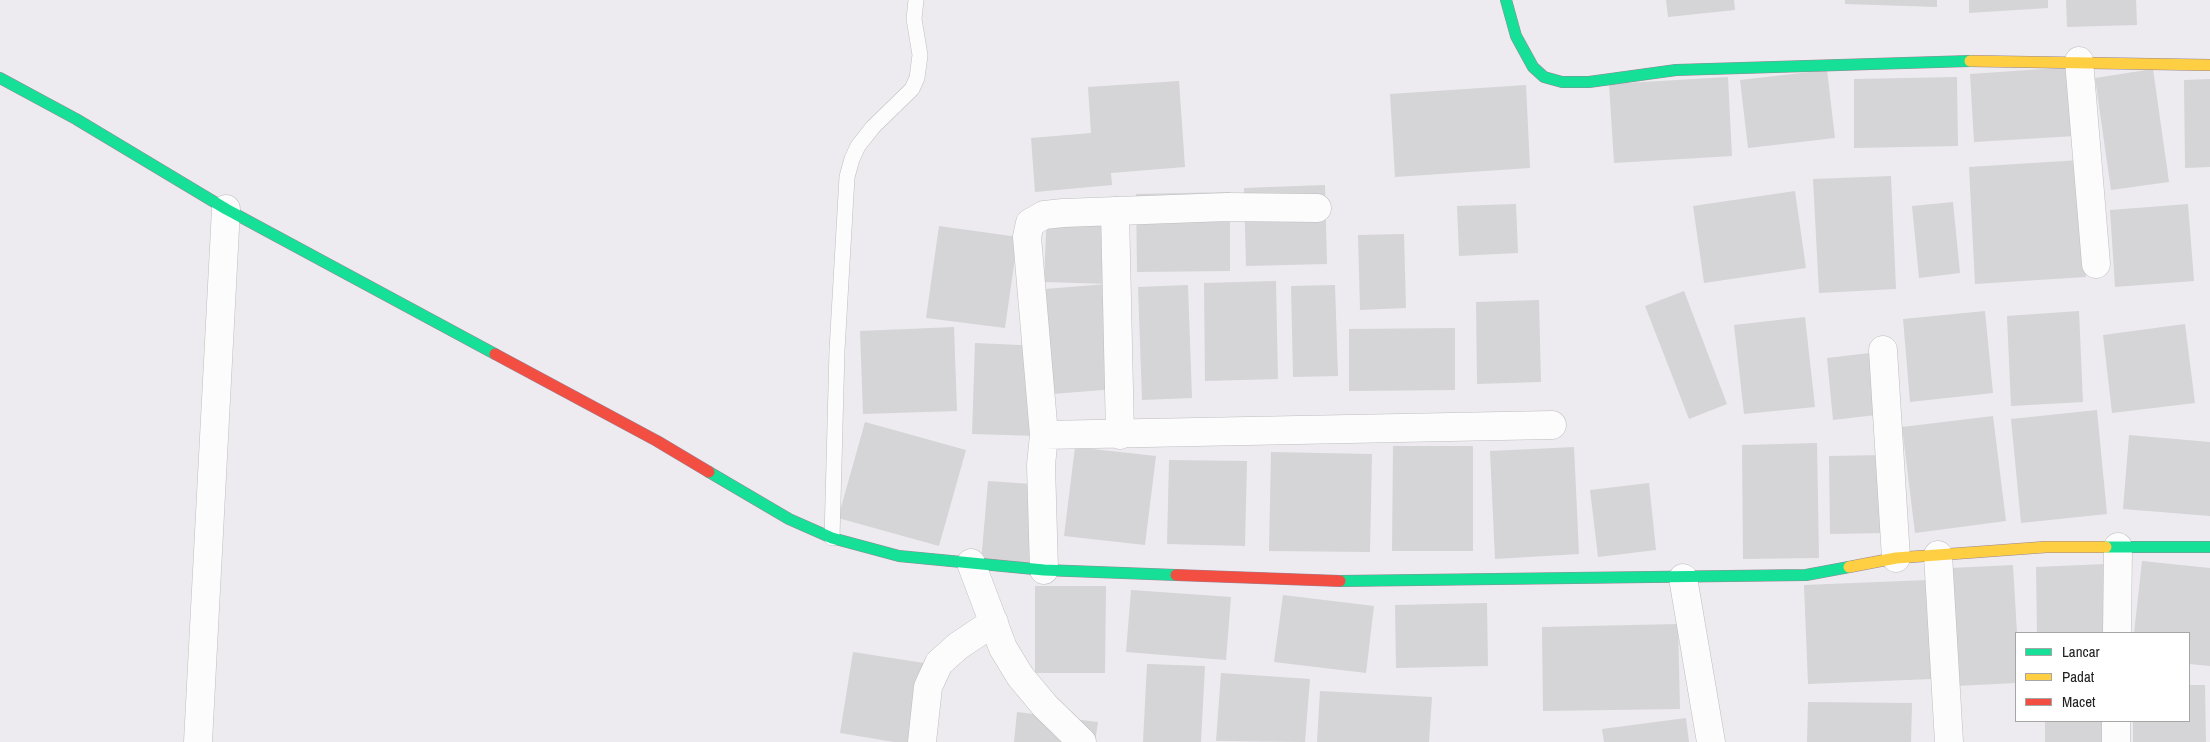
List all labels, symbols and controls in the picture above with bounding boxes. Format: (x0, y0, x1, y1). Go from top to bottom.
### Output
legend (2015, 632, 2190, 722)
text: Lancar (2062, 641, 2100, 662)
text: Padat (2062, 666, 2094, 687)
text: Macet (2062, 691, 2096, 712)

